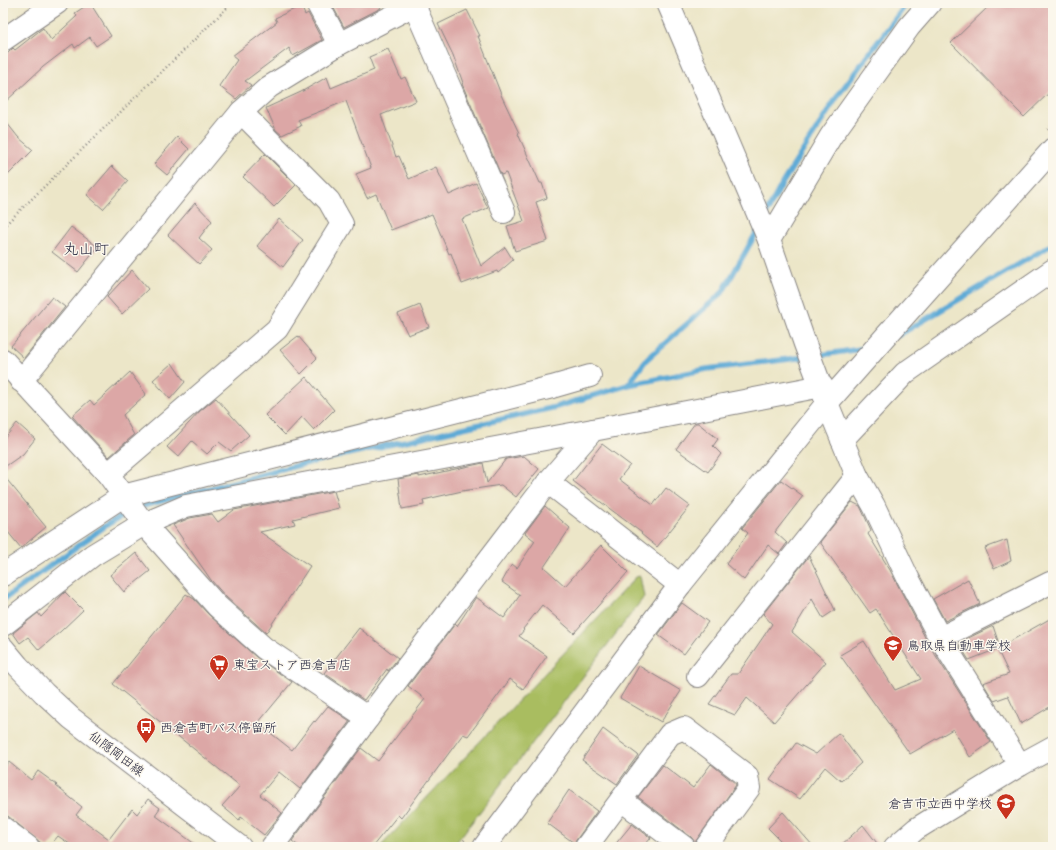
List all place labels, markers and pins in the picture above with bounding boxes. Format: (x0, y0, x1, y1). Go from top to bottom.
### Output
school or university icon: 鳥取県自動車学校 (882, 634, 904, 662)
place label: 鳥取県自動車学校 (907, 638, 1011, 655)
supermarket icon: 東宝ストア西倉吉店 (208, 653, 230, 681)
place label: 東宝ストア西倉吉店 (233, 657, 351, 674)
bus stop icon: 西倉吉町バス停留所 (135, 716, 157, 744)
place label: 西倉吉町バス停留所 (160, 720, 277, 737)
school or university icon: 倉吉市立西中学校 (995, 792, 1017, 820)
place label: 倉吉市立西中学校 (888, 796, 992, 813)

